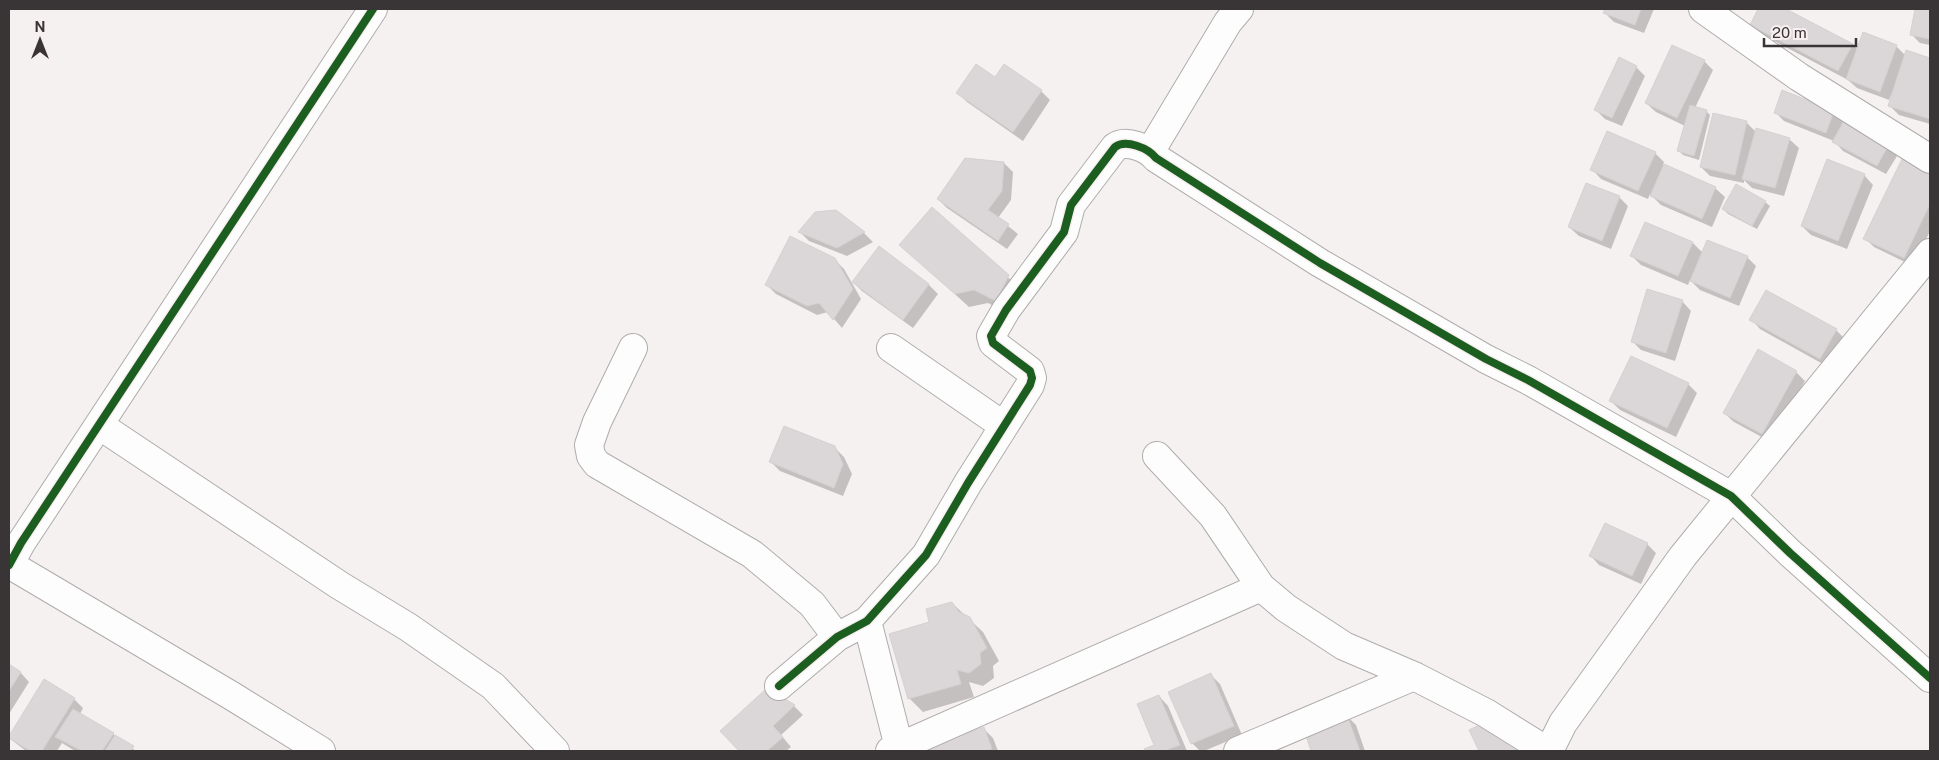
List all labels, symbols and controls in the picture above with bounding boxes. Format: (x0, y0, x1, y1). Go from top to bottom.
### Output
north arrow (15, 15, 65, 65)
scale bar (1764, 15, 1856, 47)
text: N (35, 19, 45, 35)
text: 20 m (1772, 24, 1807, 41)

